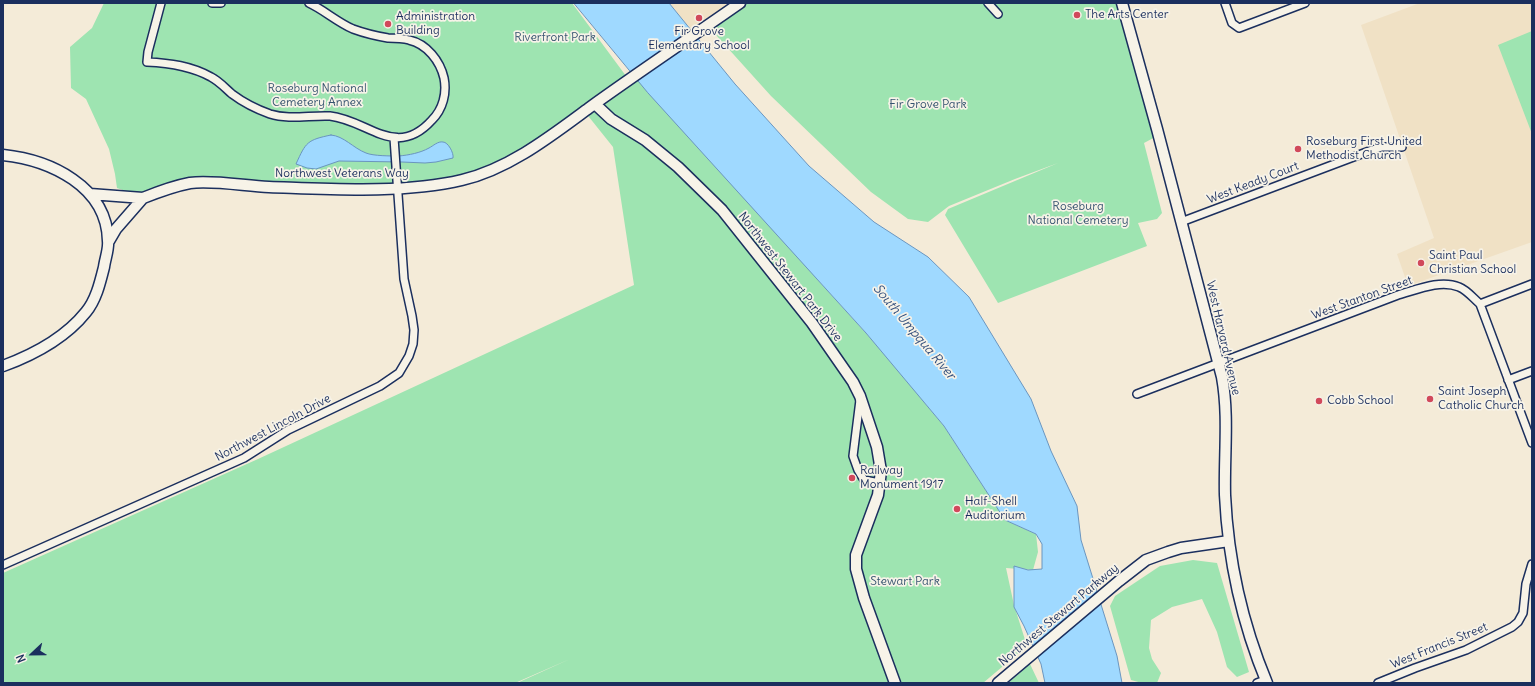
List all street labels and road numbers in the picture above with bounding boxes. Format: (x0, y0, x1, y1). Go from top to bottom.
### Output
street label: West Keady Court (1205, 159, 1301, 207)
street label: Northwest Veterans Way (275, 167, 409, 181)
street label: Northwest Stewart Park Drive (735, 210, 845, 344)
street label: West Stanton Street (1310, 273, 1414, 323)
street label: West Harvard Avenue (1203, 279, 1243, 397)
street label: Northwest Lincoln Drive (213, 391, 333, 465)
street label: Northwest Stewart Parkway (996, 561, 1122, 669)
street label: West Francis Street (1388, 620, 1490, 672)

